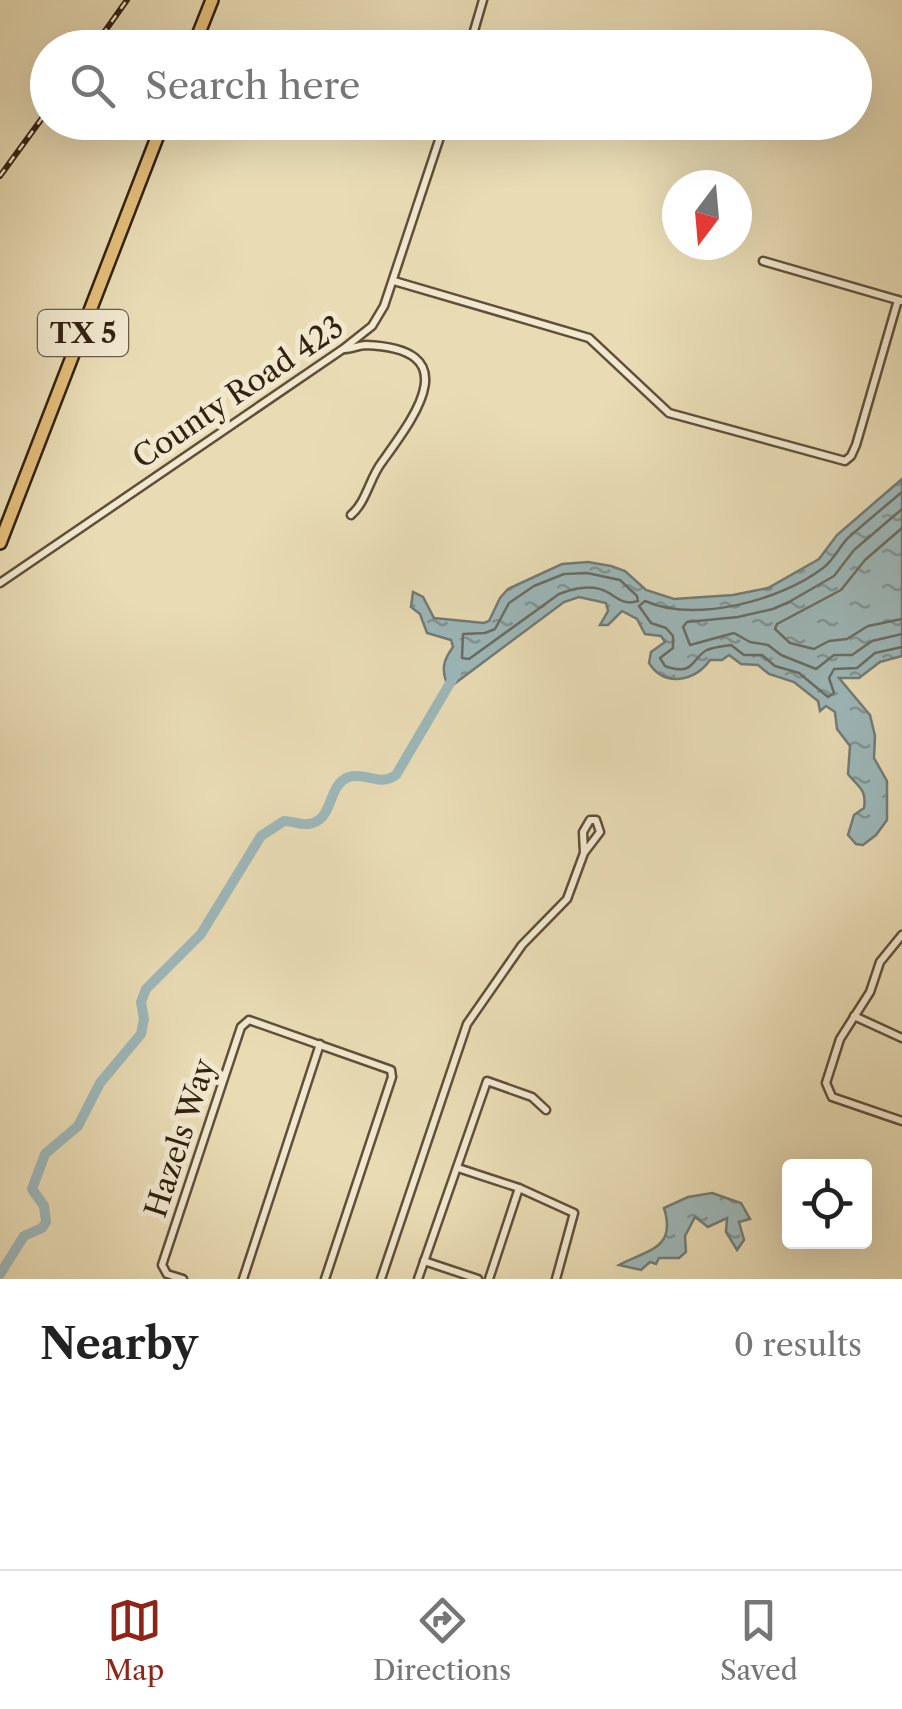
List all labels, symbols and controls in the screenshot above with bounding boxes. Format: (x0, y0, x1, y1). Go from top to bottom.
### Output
search box (30, 30, 872, 140)
icon: search (65, 58, 120, 113)
text: Search here (145, 62, 360, 109)
north arrow (662, 170, 752, 260)
street label: County Road 423 (126, 308, 350, 476)
road number: TX 5 (38, 310, 128, 356)
street label: Hazels Way (137, 1054, 223, 1222)
map controls (782, 1159, 872, 1249)
button: locate (782, 1159, 872, 1249)
text: Nearby (40, 1318, 198, 1370)
text: 0 results (734, 1325, 862, 1364)
tab: Map (104, 1593, 164, 1687)
tab: Directions (373, 1593, 511, 1687)
tab: Saved (720, 1593, 798, 1687)

